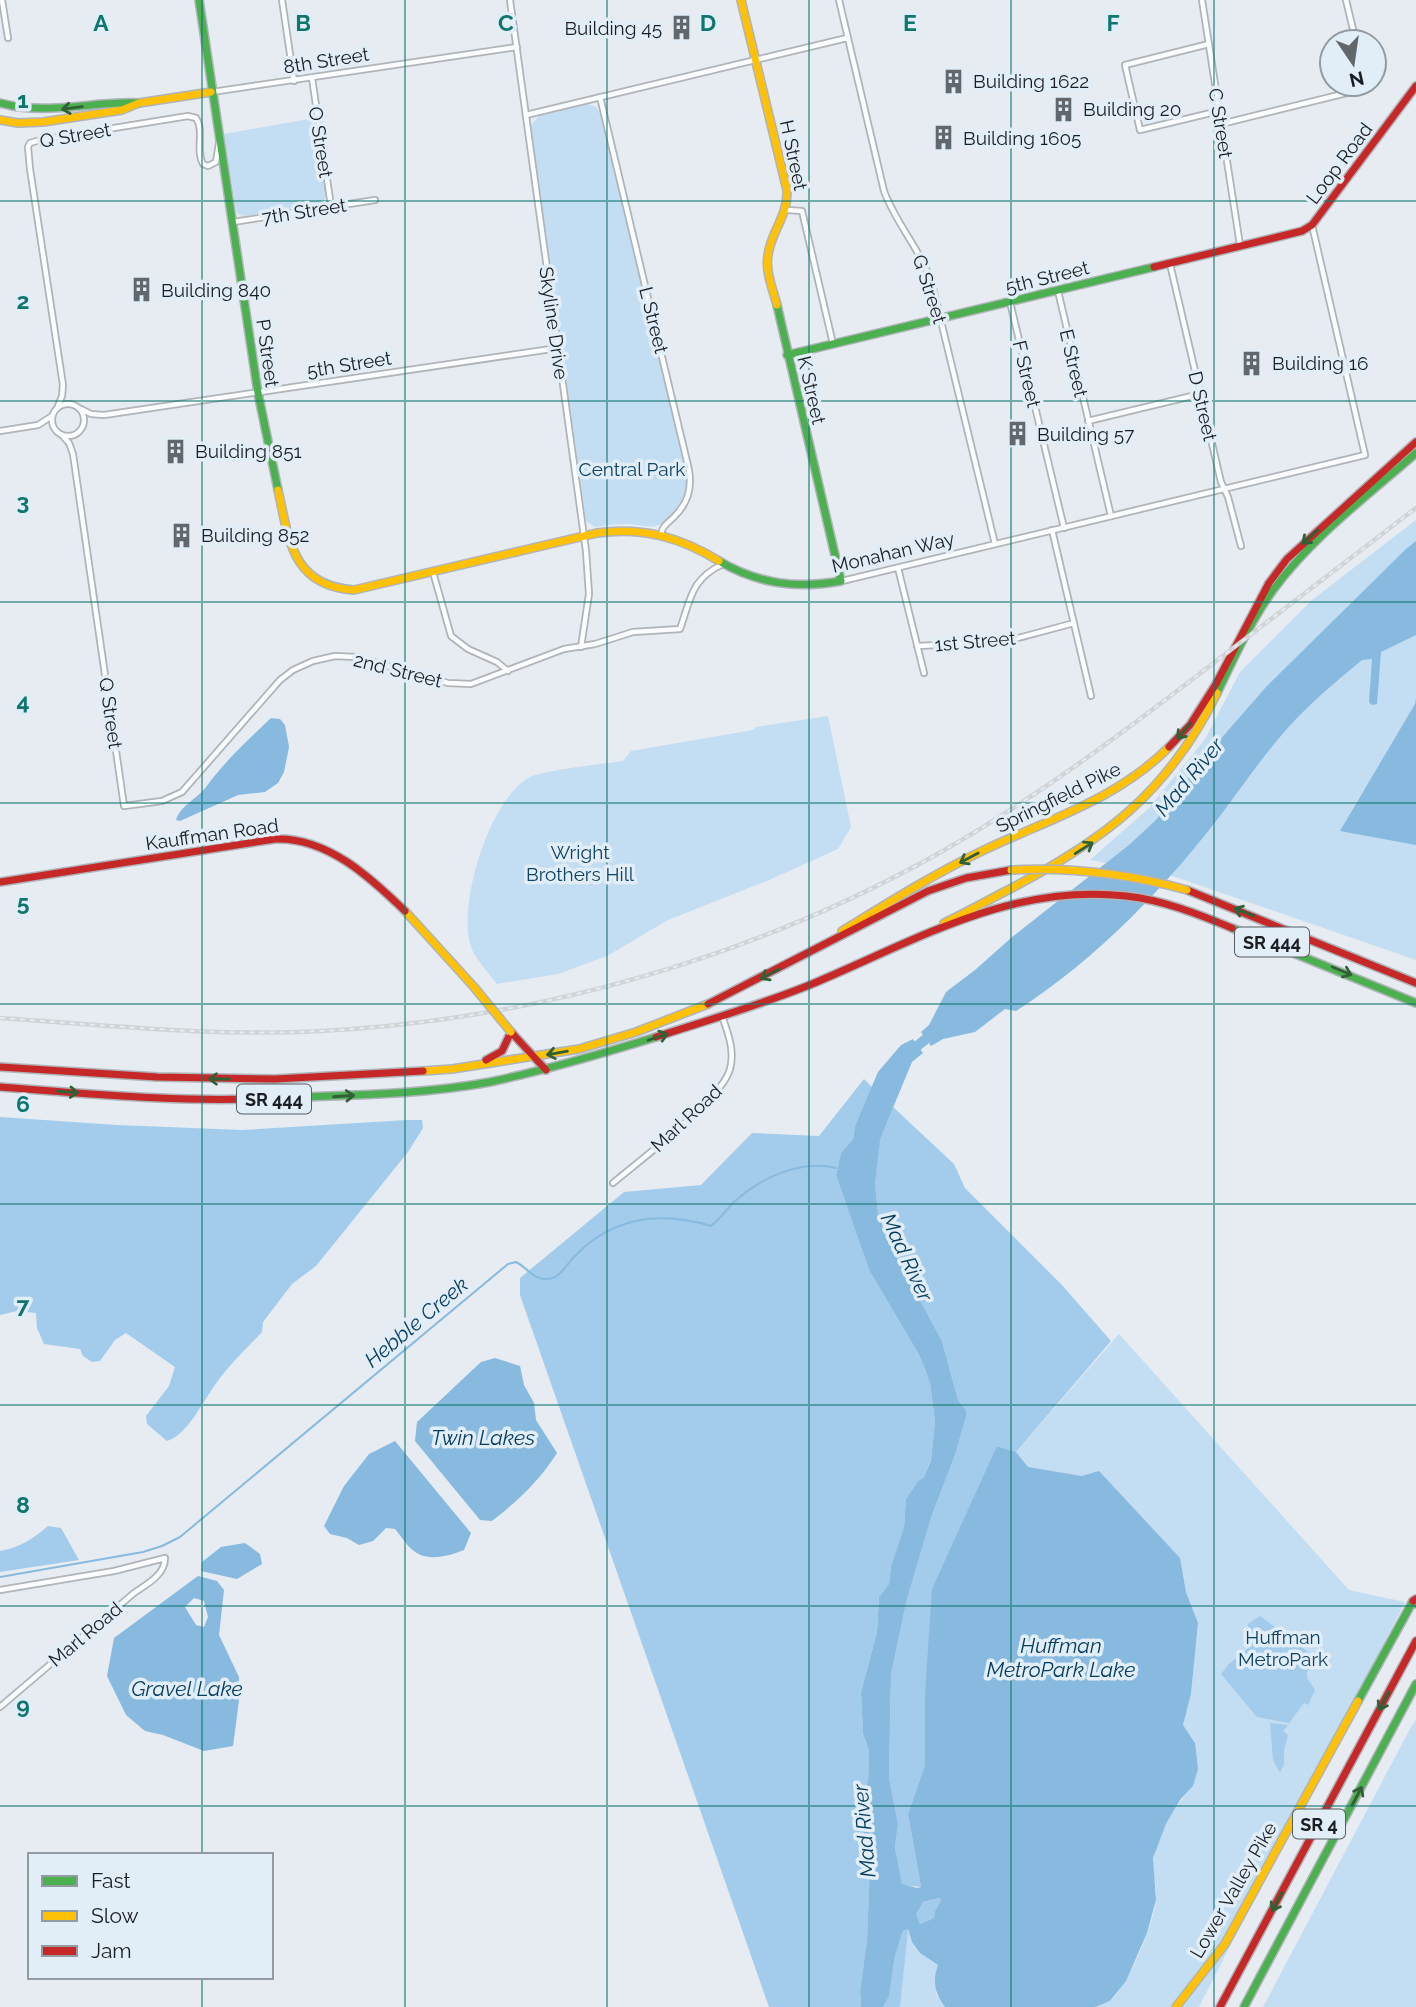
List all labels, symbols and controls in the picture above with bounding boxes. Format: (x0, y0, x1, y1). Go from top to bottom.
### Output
text: A (93, 9, 109, 36)
text: B (295, 9, 311, 36)
text: C (498, 9, 514, 36)
text: D (700, 9, 716, 36)
text: E (903, 9, 917, 36)
text: F (1106, 9, 1120, 36)
building icon: Building 45 (668, 14, 696, 42)
place label: Building 45 (564, 17, 662, 39)
north arrow (1318, 28, 1388, 98)
street label: 8th Street (282, 42, 371, 78)
building icon: Building 1622 (939, 67, 967, 95)
text: N (1347, 67, 1366, 92)
place label: Building 1622 (973, 70, 1089, 92)
text: 1 (17, 86, 29, 113)
street label: C Street (1205, 86, 1237, 160)
building icon: Building 20 (1049, 95, 1077, 123)
place label: Building 20 (1083, 98, 1181, 120)
one-way arrow (61, 102, 84, 115)
street label: O Street (305, 105, 338, 180)
street label: Q Street (38, 118, 113, 152)
street label: H Street (776, 118, 812, 193)
street label: Loop Road (1301, 118, 1377, 208)
building icon: Building 1605 (929, 124, 957, 152)
place label: Building 1605 (963, 127, 1081, 149)
street label: 7th Street (260, 193, 348, 229)
street label: G Street (909, 252, 952, 327)
street label: 5th Street (1003, 256, 1092, 298)
street label: Skyline Drive (535, 265, 573, 381)
building icon: Building 840 (127, 276, 155, 304)
place label: Building 840 (161, 279, 271, 301)
street label: L Street (635, 284, 673, 356)
text: 2 (17, 287, 29, 314)
street label: P Street (252, 317, 284, 389)
street label: E Street (1056, 327, 1093, 400)
street label: F Street (1009, 338, 1046, 410)
street label: 5th Street (305, 346, 393, 382)
building icon: Building 16 (1238, 349, 1266, 377)
place label: Building 16 (1272, 352, 1368, 374)
street label: K Street (793, 354, 831, 427)
street label: D Street (1184, 369, 1222, 444)
building icon: Building 57 (1003, 420, 1031, 448)
place label: Building 57 (1037, 423, 1134, 445)
building icon: Building 851 (161, 437, 189, 465)
place label: Building 851 (195, 440, 302, 462)
park label: Central Park (579, 458, 685, 480)
text: 3 (17, 488, 29, 515)
building icon: Building 852 (167, 521, 195, 549)
place label: Building 852 (201, 524, 309, 546)
street label: Monahan Way (830, 527, 956, 577)
one-way arrow (1301, 529, 1319, 545)
street label: 1st Street (934, 626, 1017, 655)
street label: 2nd Street (352, 648, 445, 692)
street label: Q Street (95, 676, 127, 751)
text: 4 (16, 688, 30, 715)
one-way arrow (1176, 722, 1192, 740)
water label: Mad River (1149, 732, 1229, 821)
street label: Springfield Pike (992, 757, 1124, 837)
street label: Kauffman Road (144, 814, 280, 854)
park label: Wright Brothers Hill (526, 841, 635, 885)
one-way arrow (1073, 841, 1093, 855)
one-way arrow (959, 852, 980, 865)
text: 5 (17, 889, 30, 916)
one-way arrow (1233, 904, 1255, 917)
road number: SR 444 (1235, 928, 1309, 957)
one-way arrow (1331, 966, 1353, 979)
one-way arrow (760, 968, 781, 981)
one-way arrow (647, 1029, 669, 1042)
one-way arrow (546, 1046, 569, 1060)
one-way arrow (208, 1072, 231, 1086)
street label: Marl Road (646, 1080, 726, 1156)
road number: SR 444 (237, 1084, 311, 1114)
one-way arrow (56, 1086, 79, 1099)
one-way arrow (332, 1089, 355, 1102)
text: 6 (16, 1090, 30, 1117)
water label: Mad River (876, 1209, 939, 1306)
water label: Hebble Creek (359, 1272, 473, 1372)
text: 7 (17, 1291, 30, 1318)
water label: Twin Lakes (431, 1425, 535, 1450)
text: 8 (16, 1491, 30, 1518)
street label: Marl Road (44, 1597, 126, 1671)
park label: Huffman MetroPark (1238, 1626, 1328, 1670)
water label: Huffman MetroPark Lake (987, 1633, 1135, 1682)
water label: Gravel Lake (131, 1676, 243, 1701)
one-way arrow (1376, 1690, 1390, 1711)
text: 9 (16, 1692, 30, 1719)
water label: Mad River (847, 1782, 881, 1879)
one-way arrow (1350, 1786, 1364, 1806)
road number: SR 4 (1293, 1810, 1345, 1838)
street label: Lower Valley Pike (1185, 1818, 1281, 1962)
legend (28, 1853, 273, 1979)
text: Fast (91, 1868, 131, 1893)
one-way arrow (1270, 1891, 1283, 1912)
text: Slow (91, 1903, 139, 1928)
text: Jam (91, 1938, 132, 1963)

